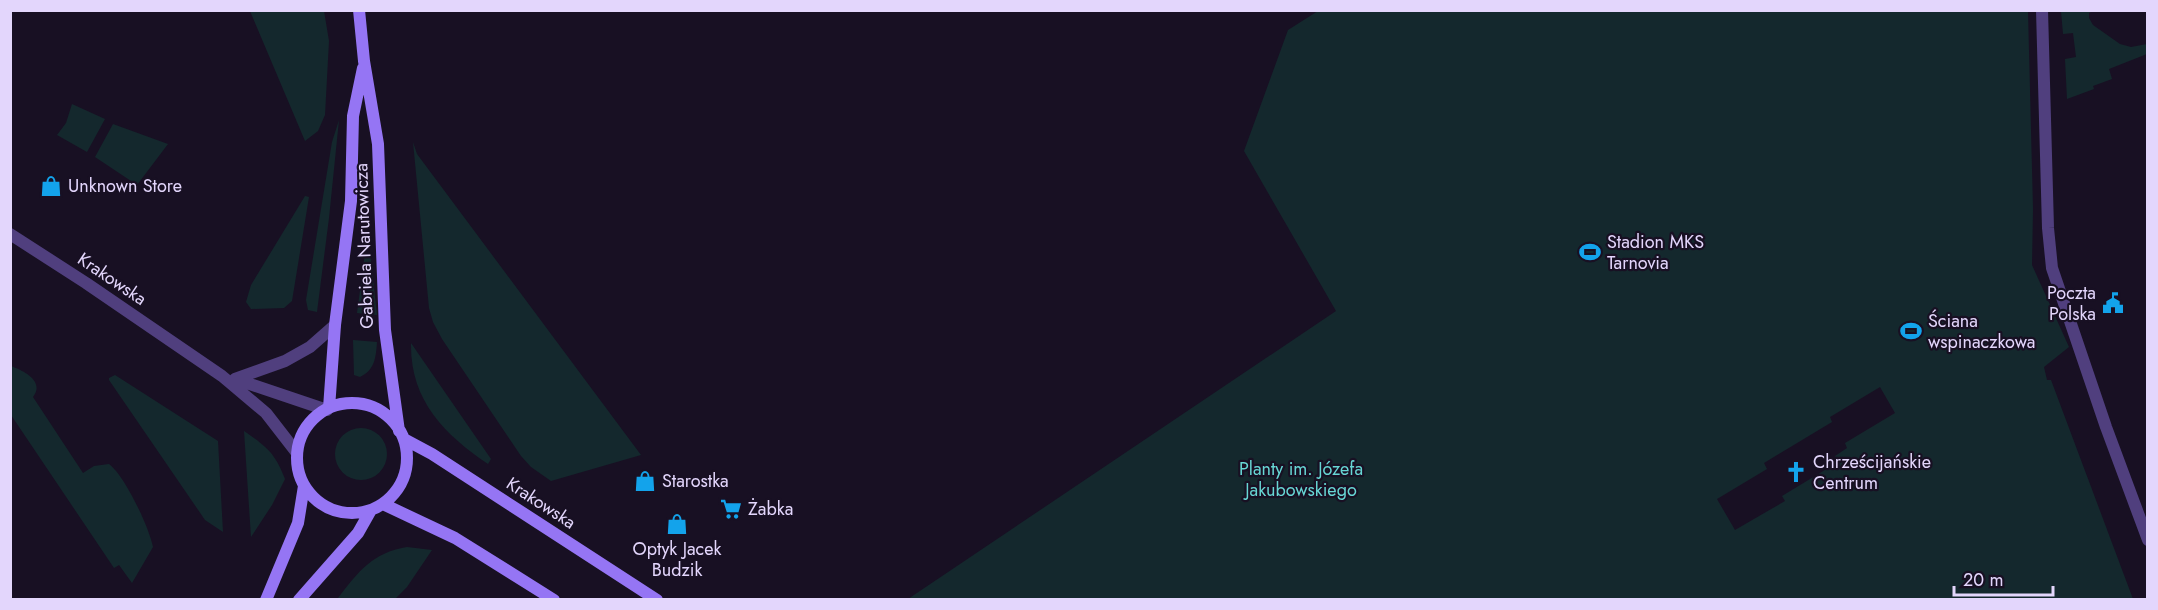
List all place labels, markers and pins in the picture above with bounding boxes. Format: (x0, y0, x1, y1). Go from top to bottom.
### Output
place label: Unknown Store (68, 173, 182, 199)
shop icon: Unknown Store (39, 174, 63, 198)
place label: Stadion MKS Tarnovia (1607, 229, 1704, 276)
sports icon: Stadion MKS Tarnovia (1578, 240, 1602, 264)
place label: Poczta Polska (2047, 280, 2096, 327)
public building icon: Poczta Polska (2101, 291, 2125, 315)
place label: Ściana wspinaczkowa (1928, 308, 2036, 355)
sports icon: Ściana wspinaczkowa (1899, 319, 1923, 343)
place label: Chrześcijańskie Centrum (1813, 449, 1931, 496)
church icon: Chrześcijańskie Centrum (1784, 460, 1808, 484)
place label: Starostka (662, 468, 729, 494)
shop icon: Starostka (633, 469, 657, 493)
place label: Żabka (748, 496, 793, 522)
supermarket icon: Żabka (719, 497, 743, 521)
shop icon: Optyk Jacek Budzik (665, 512, 689, 536)
place label: Optyk Jacek Budzik (633, 536, 721, 583)

